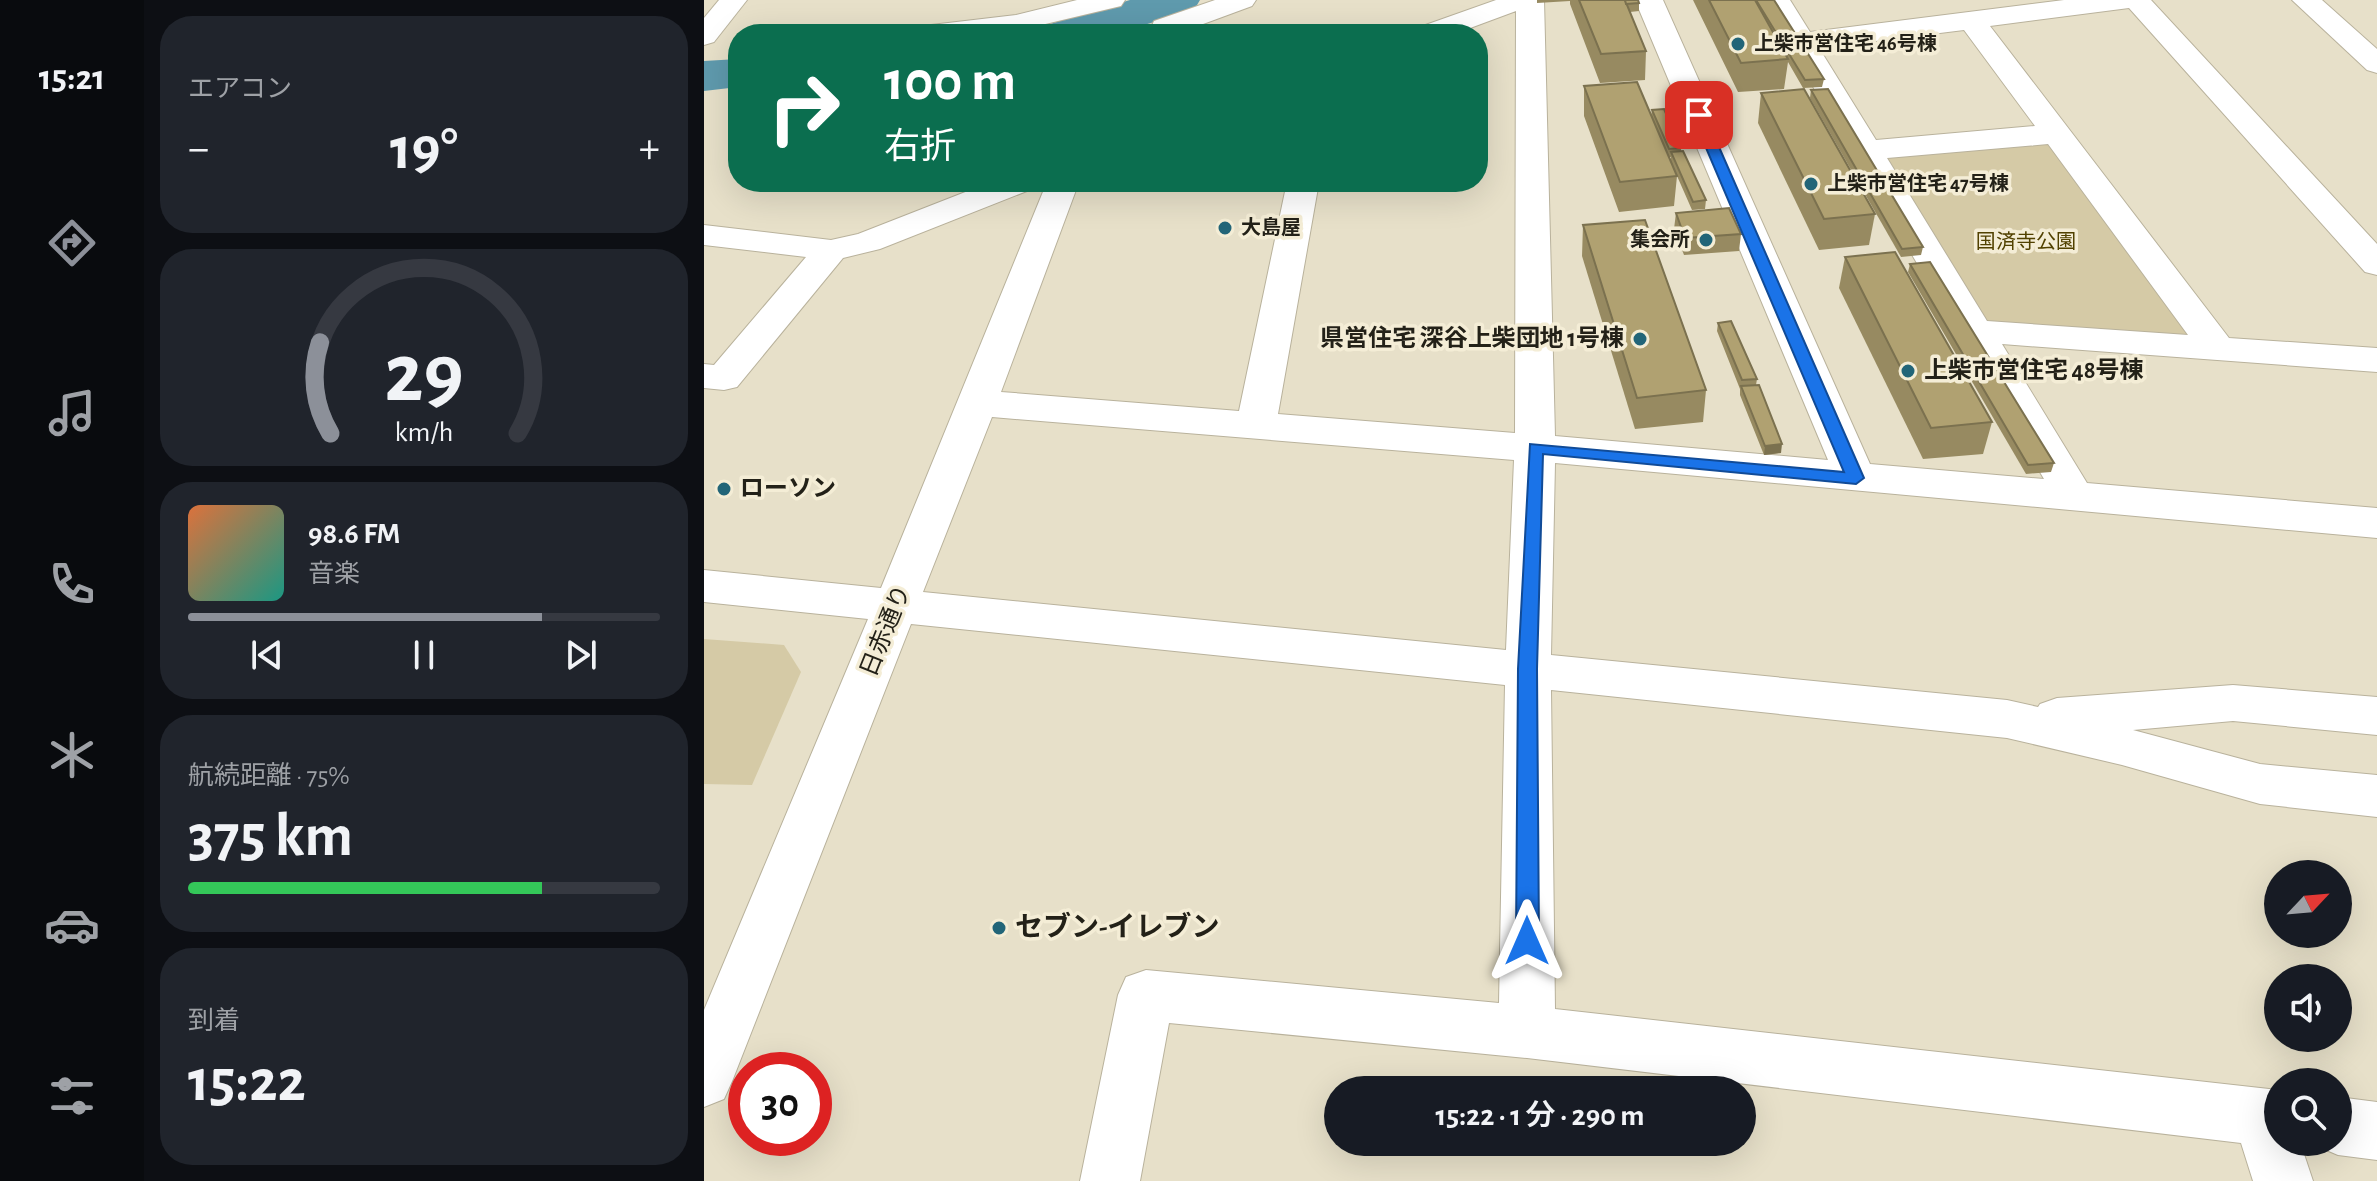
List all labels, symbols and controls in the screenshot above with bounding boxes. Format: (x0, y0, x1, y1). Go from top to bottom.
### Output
place label: 上柴市営住宅 46号棟 (1754, 32, 1937, 54)
marker: 上柴市営住宅 46号棟 (1729, 35, 1747, 53)
text: 100 m (884, 54, 1016, 110)
icon: right (752, 56, 856, 160)
text: 15:21 (39, 60, 105, 96)
text: エアコン (188, 76, 292, 102)
pin (1665, 81, 1733, 149)
icon: arrive (1677, 93, 1721, 137)
text: 19° (390, 120, 458, 180)
text: − (188, 127, 209, 171)
text: + (639, 127, 660, 171)
text: 右折 (884, 129, 956, 165)
place label: 上柴市営住宅 47号棟 (1827, 172, 2009, 194)
marker: 上柴市営住宅 47号棟 (1802, 175, 1820, 193)
icon: directions (44, 215, 100, 271)
place label: 大島屋 (1241, 216, 1301, 238)
marker: 大島屋 (1216, 219, 1234, 237)
place label: 集会所 (1630, 228, 1690, 250)
marker: 集会所 (1697, 231, 1715, 249)
park label: 国済寺公園 (1976, 231, 2076, 252)
place label: 県営住宅 深谷上柴団地 1号棟 (1320, 325, 1624, 351)
marker: 県営住宅 深谷上柴団地 1号棟 (1631, 330, 1649, 348)
text: 29 (384, 332, 464, 416)
place label: 上柴市営住宅 48号棟 (1924, 357, 2144, 383)
marker: 上柴市営住宅 48号棟 (1899, 362, 1917, 380)
icon: music (44, 385, 100, 441)
text: km/h (395, 418, 453, 447)
place label: ローソン (740, 477, 836, 501)
marker: ローソン (715, 480, 733, 498)
text: 98.6 FM (308, 519, 400, 549)
icon: phone (44, 556, 100, 612)
text: 音楽 (308, 561, 360, 587)
street label: 日赤通り (856, 582, 915, 680)
icon: previous (245, 633, 289, 677)
icon: pause (402, 633, 446, 677)
icon: next (559, 633, 603, 677)
icon: climate (44, 727, 100, 783)
text: 航続距離 · 75% (188, 763, 350, 789)
text: 375 km (188, 807, 353, 867)
north arrow (2264, 860, 2352, 948)
map controls (2264, 860, 2352, 1156)
icon: car (44, 897, 100, 953)
position arrow (1485, 899, 1569, 983)
place label: セブン-イレブン (1015, 911, 1220, 942)
marker: セブン-イレブン (990, 919, 1008, 937)
button: sound (2264, 964, 2352, 1052)
text: 到着 (188, 1008, 240, 1034)
text: 15:22 (188, 1052, 306, 1112)
speed limit sign: 30 (728, 1052, 832, 1156)
icon: filters (44, 1068, 100, 1124)
button: search (2264, 1068, 2352, 1156)
text: 15:22 · 1 分 · 290 m (1435, 1101, 1645, 1131)

